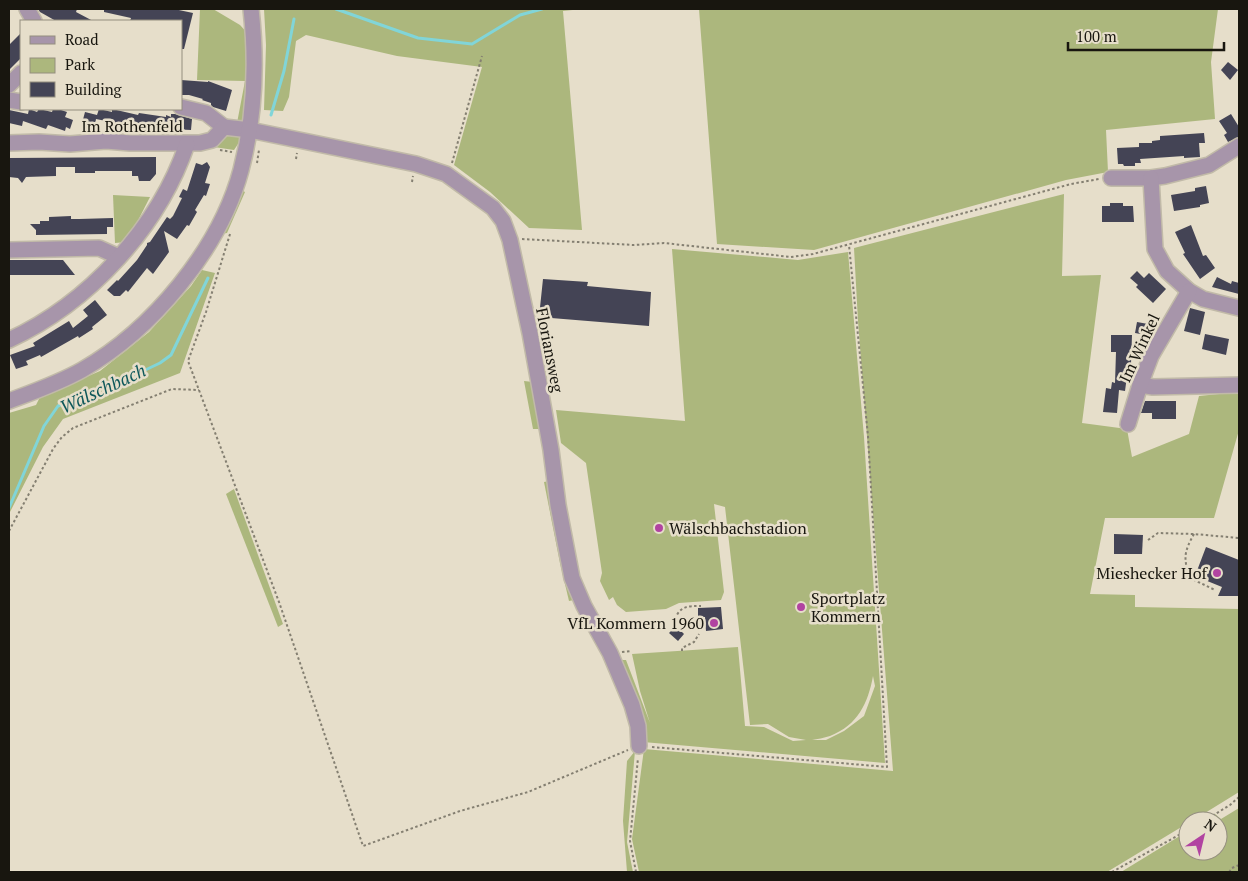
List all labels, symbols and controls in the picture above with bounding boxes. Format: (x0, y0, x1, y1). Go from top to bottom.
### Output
legend (20, 20, 182, 110)
scale bar (1068, 20, 1224, 52)
text: 100 m (1076, 26, 1117, 46)
text: Road (65, 29, 98, 49)
text: Park (65, 54, 95, 74)
text: Building (65, 79, 123, 99)
street label: Im Rothenfeld (81, 115, 183, 137)
street label: Floriansweg (531, 306, 569, 395)
street label: Im Winkel (1113, 310, 1165, 386)
water label: Wälschbach (56, 358, 149, 418)
place label: Wälschbachstadion (669, 517, 807, 539)
marker: Wälschbachstadion (653, 522, 665, 534)
place label: Mieshecker Hof (1096, 562, 1209, 584)
marker: Mieshecker Hof (1211, 567, 1223, 579)
place label: Sportplatz Kommern (811, 587, 885, 627)
marker: Sportplatz Kommern (795, 601, 807, 613)
place label: VfL Kommern 1960 (567, 612, 704, 634)
marker: VfL Kommern 1960 (708, 617, 720, 629)
north arrow (1178, 811, 1228, 861)
text: N (1201, 814, 1221, 836)

